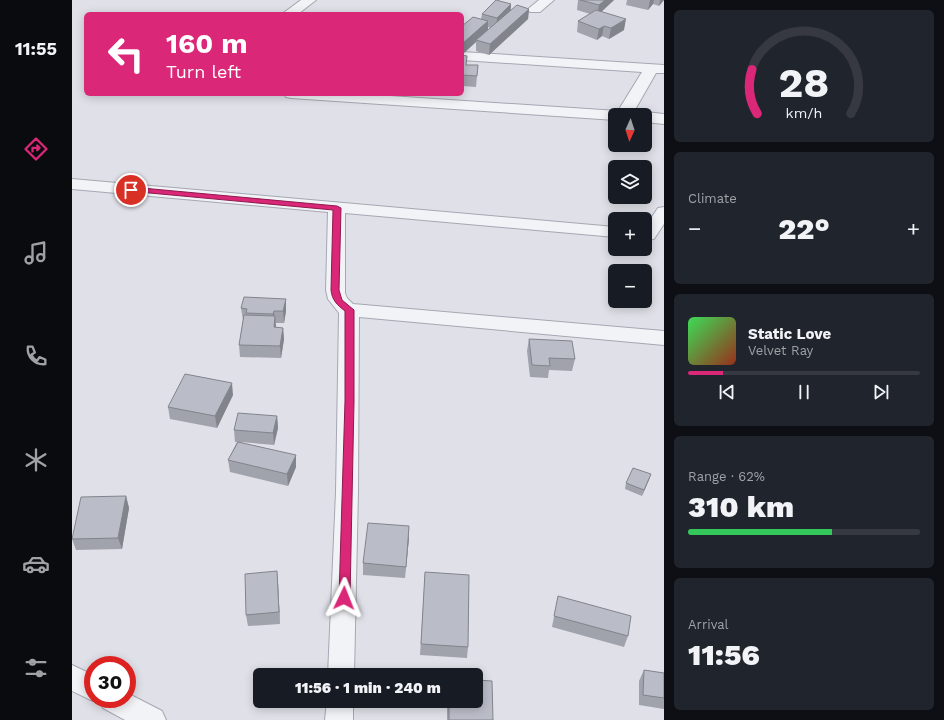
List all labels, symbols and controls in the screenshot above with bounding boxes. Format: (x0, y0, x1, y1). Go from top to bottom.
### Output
text: 160 m (166, 27, 248, 60)
icon: left (100, 28, 152, 80)
text: 11:55 (15, 38, 57, 59)
text: 28 (779, 58, 829, 107)
text: Turn left (166, 61, 241, 82)
text: km/h (786, 105, 822, 121)
north arrow (608, 108, 652, 152)
map controls (608, 108, 652, 308)
icon: directions (22, 135, 50, 163)
button: layers (608, 160, 652, 204)
pin (114, 173, 148, 207)
icon: arrive (120, 179, 142, 201)
text: Climate (688, 191, 737, 206)
text: 22° (778, 211, 830, 246)
button: + (608, 212, 652, 256)
text: − (688, 216, 701, 241)
text: + (907, 216, 920, 241)
icon: music (22, 239, 50, 267)
button: − (608, 264, 652, 308)
text: Static Love (748, 325, 831, 343)
icon: phone (22, 342, 50, 370)
text: Velvet Ray (748, 343, 813, 358)
icon: previous (716, 381, 738, 403)
icon: pause (793, 381, 815, 403)
icon: next (870, 381, 892, 403)
icon: climate (22, 446, 50, 474)
text: Range · 62% (688, 469, 765, 484)
text: 310 km (688, 489, 794, 524)
icon: car (22, 550, 50, 578)
position arrow (323, 577, 365, 619)
text: Arrival (688, 617, 729, 632)
text: 11:56 (688, 637, 760, 672)
icon: filters (22, 654, 50, 682)
speed limit sign: 30 (84, 656, 136, 708)
text: 11:56 · 1 min · 240 m (295, 679, 441, 697)

